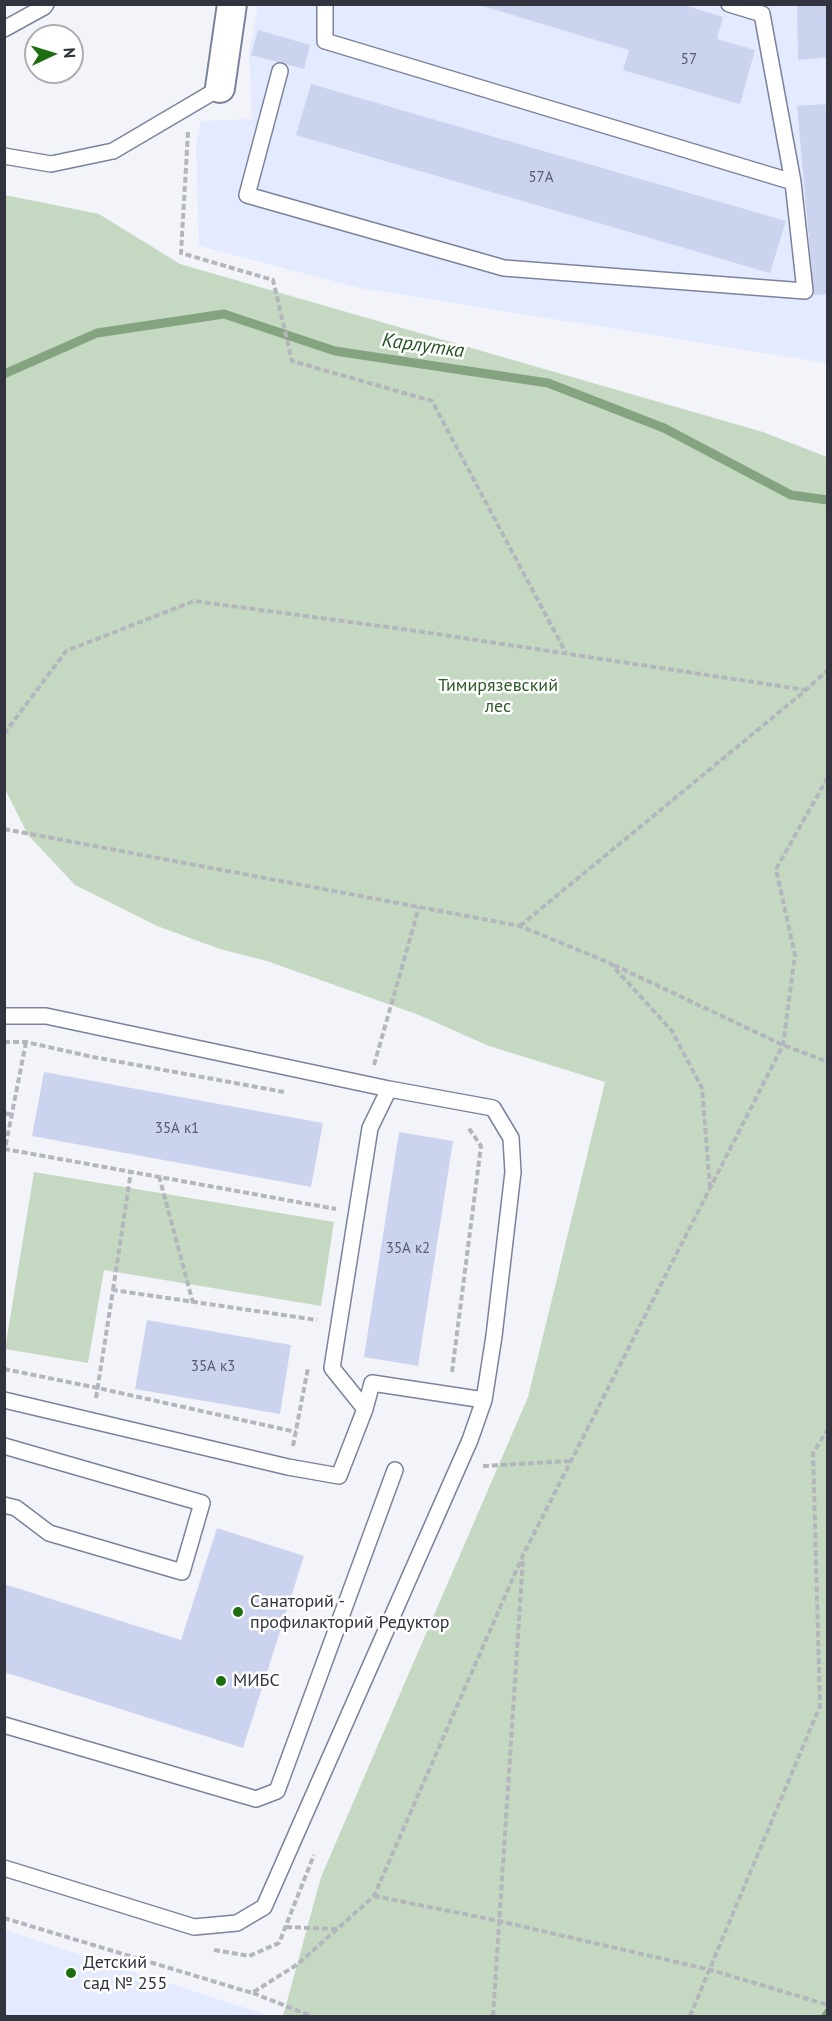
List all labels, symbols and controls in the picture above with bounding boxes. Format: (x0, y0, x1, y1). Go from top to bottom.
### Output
north arrow (24, 24, 84, 84)
text: N (60, 47, 80, 59)
house number: 57 (681, 51, 697, 69)
house number: 57А (528, 169, 554, 187)
water label: Карлутка (380, 328, 466, 364)
park label: Тимирязевский лес (438, 675, 558, 718)
house number: 35А к1 (155, 1120, 199, 1138)
house number: 35А к2 (386, 1240, 430, 1258)
house number: 35А к3 (191, 1358, 235, 1376)
place label: Санаторий - профилакторий Редуктор (250, 1591, 450, 1634)
marker: Санаторий - профилакторий Редуктор (231, 1605, 245, 1619)
place label: МИБС (233, 1670, 280, 1692)
marker: МИБС (214, 1674, 228, 1688)
place label: Детский сад № 255 (83, 1952, 167, 1994)
marker: Детский сад № 255 (64, 1966, 78, 1980)

